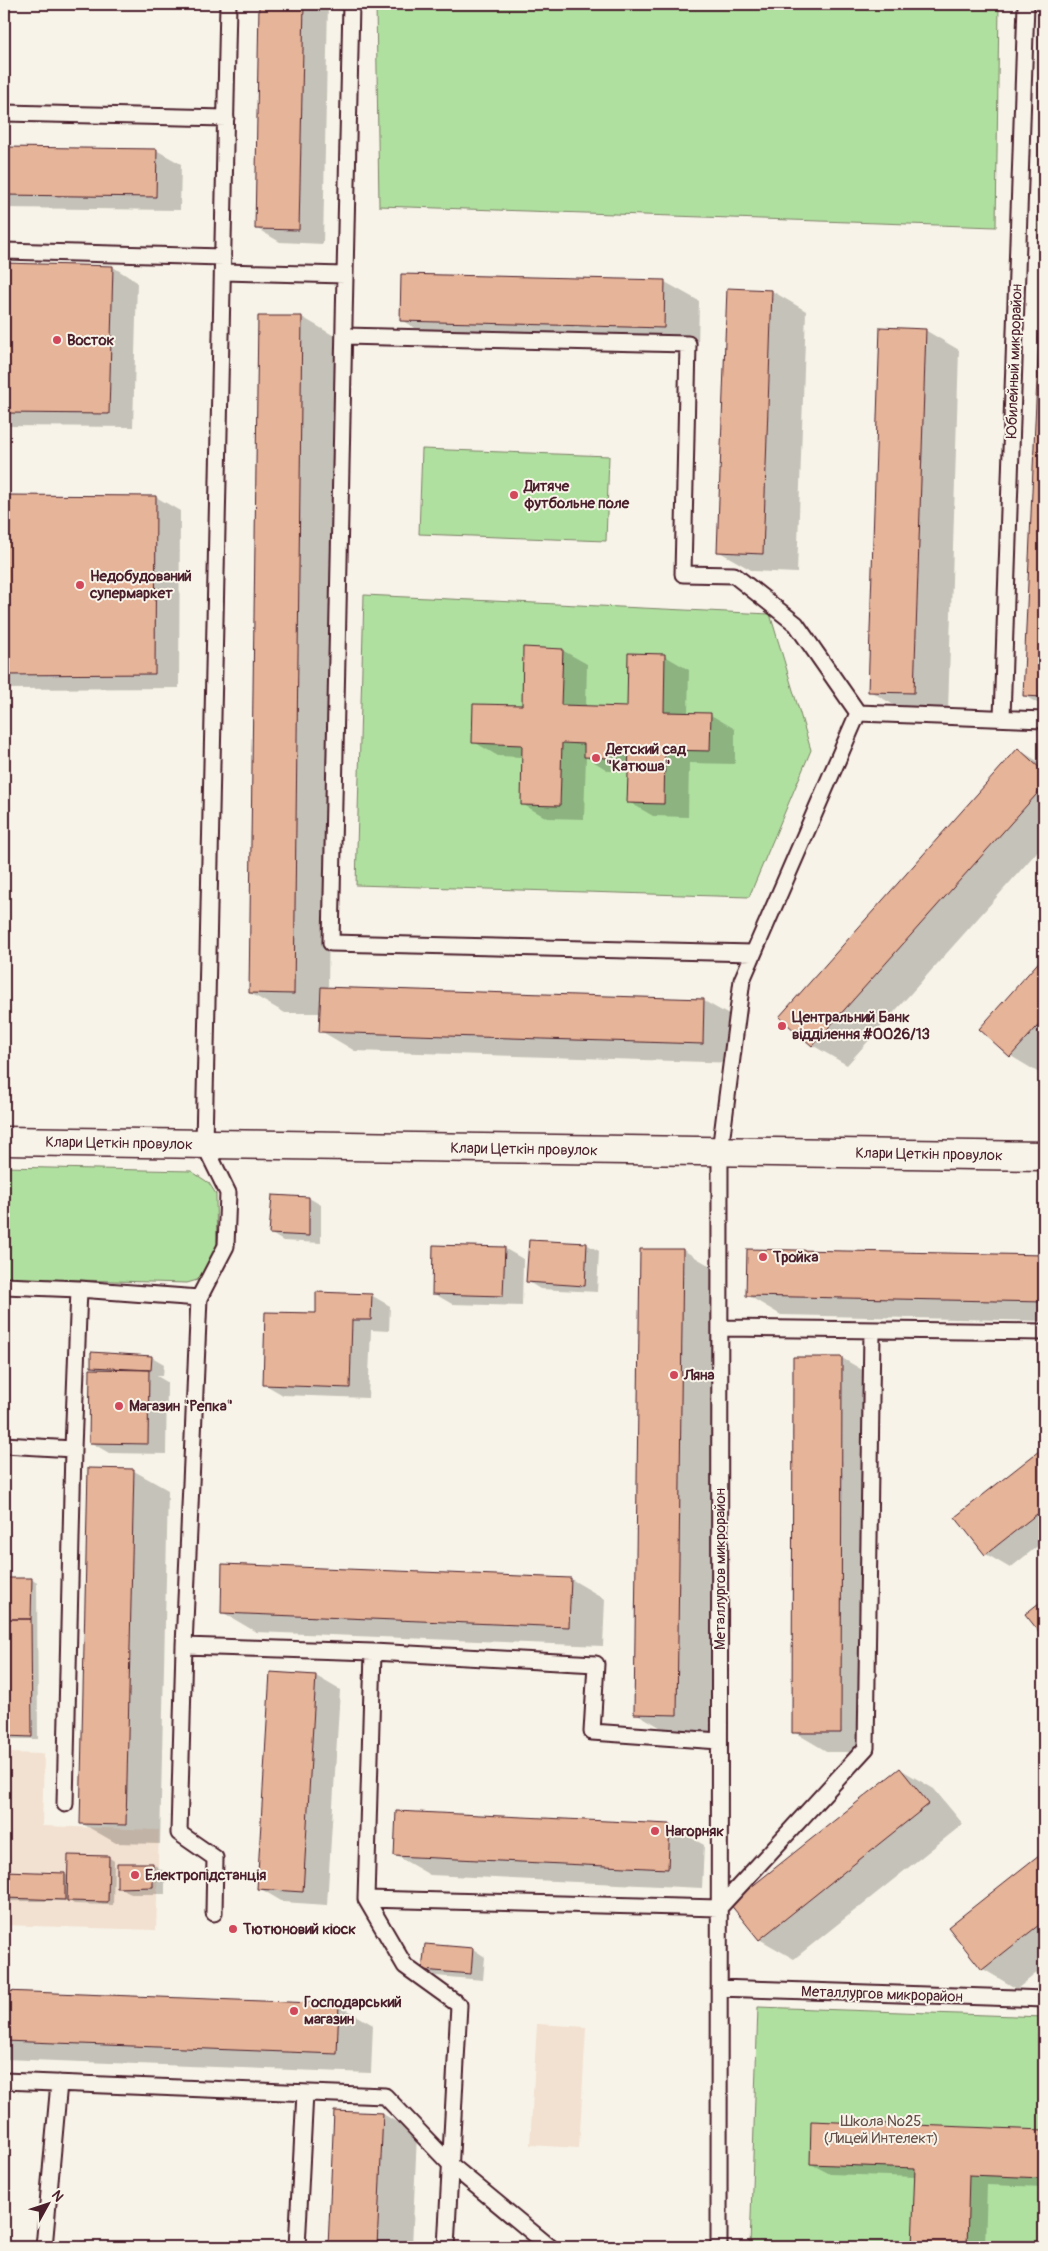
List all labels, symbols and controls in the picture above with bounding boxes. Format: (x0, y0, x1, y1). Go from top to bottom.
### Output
street label: Юбилейный микрорайон (1002, 283, 1027, 439)
place label: Восток (67, 331, 114, 350)
marker: Восток (51, 334, 63, 346)
place label: Дитяче футбольне поле (523, 477, 630, 513)
marker: Дитяче футбольне поле (508, 489, 520, 501)
place label: Недобудований супермаркет (89, 567, 192, 603)
marker: Недобудований супермаркет (74, 579, 86, 591)
place label: Детский сад "Катюша" (605, 740, 687, 776)
marker: Детский сад "Катюша" (590, 752, 602, 764)
place label: Центральний Банк відділення #0026/13 (792, 1008, 930, 1044)
marker: Центральний Банк відділення #0026/13 (776, 1020, 788, 1032)
street label: Клари Цеткін провулок (45, 1133, 193, 1154)
street label: Клари Цеткін провулок (450, 1139, 598, 1160)
street label: Клари Цеткін провулок (855, 1144, 1003, 1165)
place label: Тройка (772, 1248, 818, 1267)
marker: Тройка (757, 1251, 769, 1263)
place label: Ляна (683, 1366, 715, 1385)
marker: Ляна (668, 1369, 680, 1381)
place label: Магазин "Репка" (129, 1397, 233, 1416)
marker: Магазин "Репка" (113, 1400, 125, 1412)
street label: Металлургов микрорайон (711, 1488, 730, 1650)
place label: Нагорняк (665, 1822, 724, 1841)
marker: Нагорняк (649, 1825, 661, 1837)
place label: Електропідстанція (145, 1866, 266, 1885)
marker: Електропідстанція (129, 1869, 141, 1881)
place label: Тютюновий кіоск (242, 1920, 356, 1939)
marker: Тютюновий кіоск (227, 1923, 239, 1935)
street label: Металлургов микрорайон (801, 1982, 963, 2007)
place label: Господарський магазин (304, 1993, 402, 2029)
marker: Господарський магазин (288, 2005, 300, 2017)
park label: Школа №25 (Лицей Интелект) (824, 2112, 938, 2148)
north arrow (22, 2178, 72, 2228)
text: N (48, 2187, 67, 2205)

